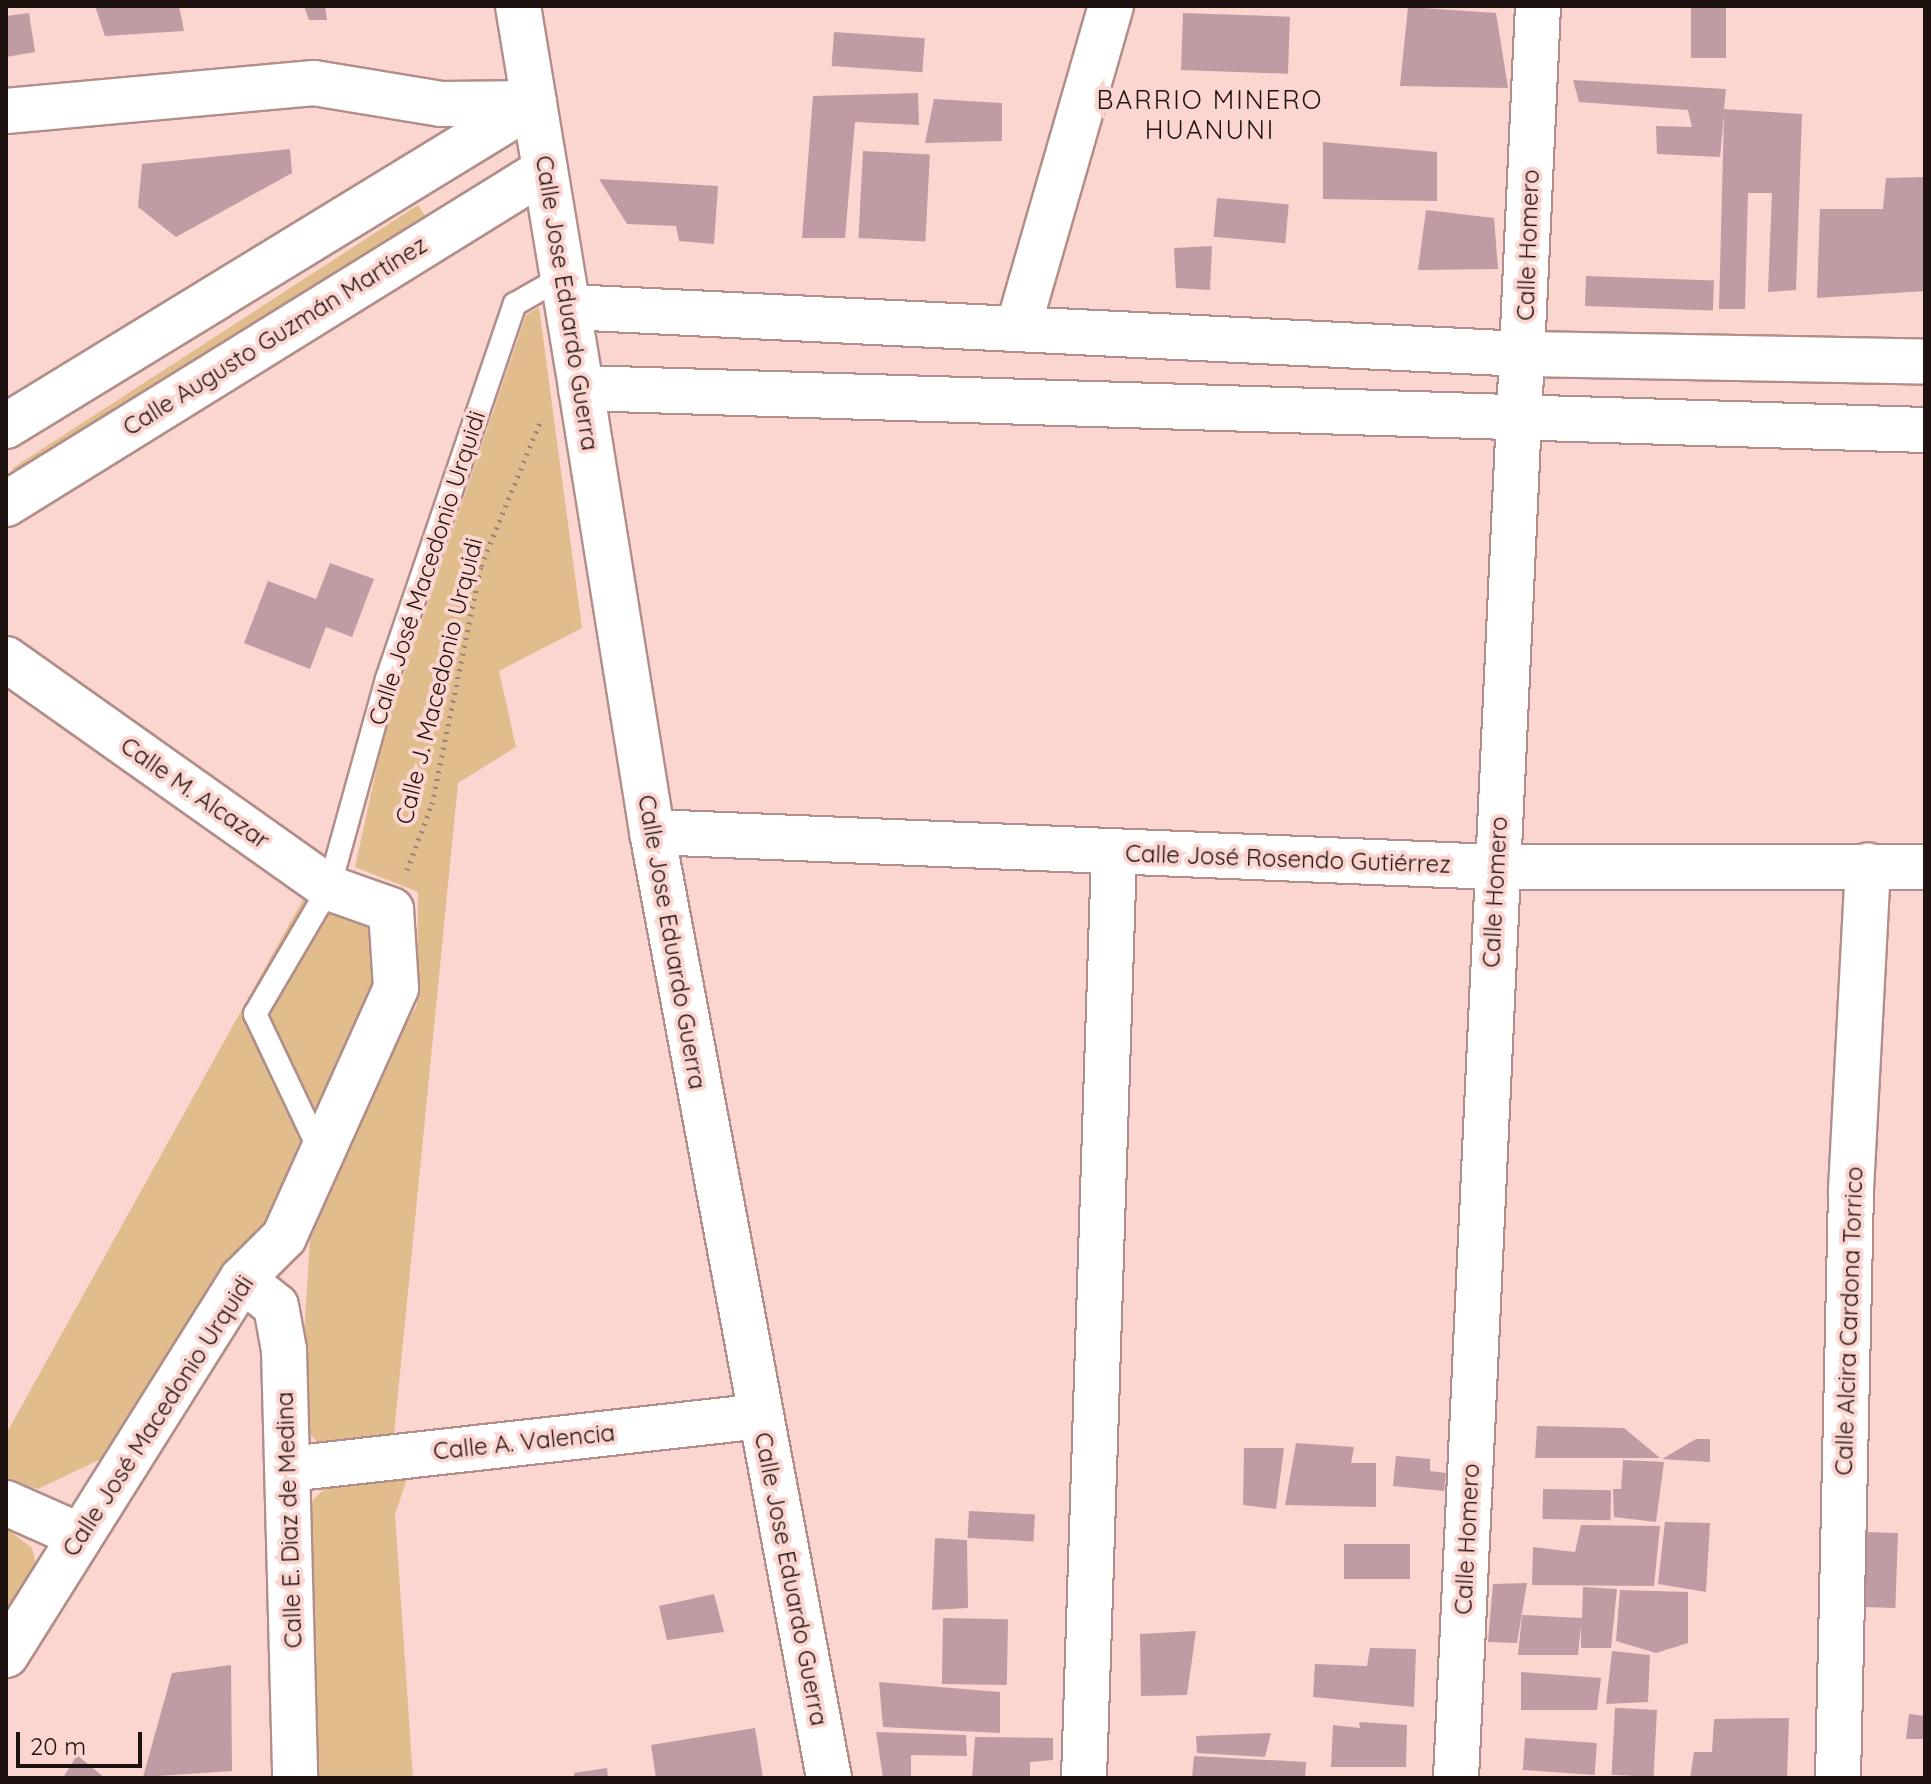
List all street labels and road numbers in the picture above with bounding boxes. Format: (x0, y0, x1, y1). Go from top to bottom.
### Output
street label: Calle Jose Eduardo Guerra (529, 153, 605, 453)
street label: Calle Homero (1511, 169, 1545, 321)
street label: Calle Augusto Guzmán Martínez (118, 230, 432, 442)
street label: Calle José Macedonio Urquidi (362, 407, 492, 729)
street label: Calle J. Macedonio Urquidi (389, 535, 489, 827)
street label: Calle M. Alcazar (115, 731, 275, 855)
street label: Calle Jose Eduardo Guerra (632, 793, 712, 1091)
street label: Calle Homero (1477, 816, 1513, 968)
street label: Calle José Rosendo Gutiérrez (1125, 839, 1451, 879)
street label: Calle Alcira Cardona Torrico (1829, 1166, 1869, 1476)
street label: Calle José Macedonio Urquidi (56, 1270, 260, 1562)
street label: Calle E. Diaz de Medina (270, 1391, 308, 1649)
street label: Calle A. Valencia (432, 1418, 616, 1466)
street label: Calle Jose Eduardo Guerra (748, 1430, 834, 1728)
street label: Calle Homero (1449, 1463, 1485, 1615)

